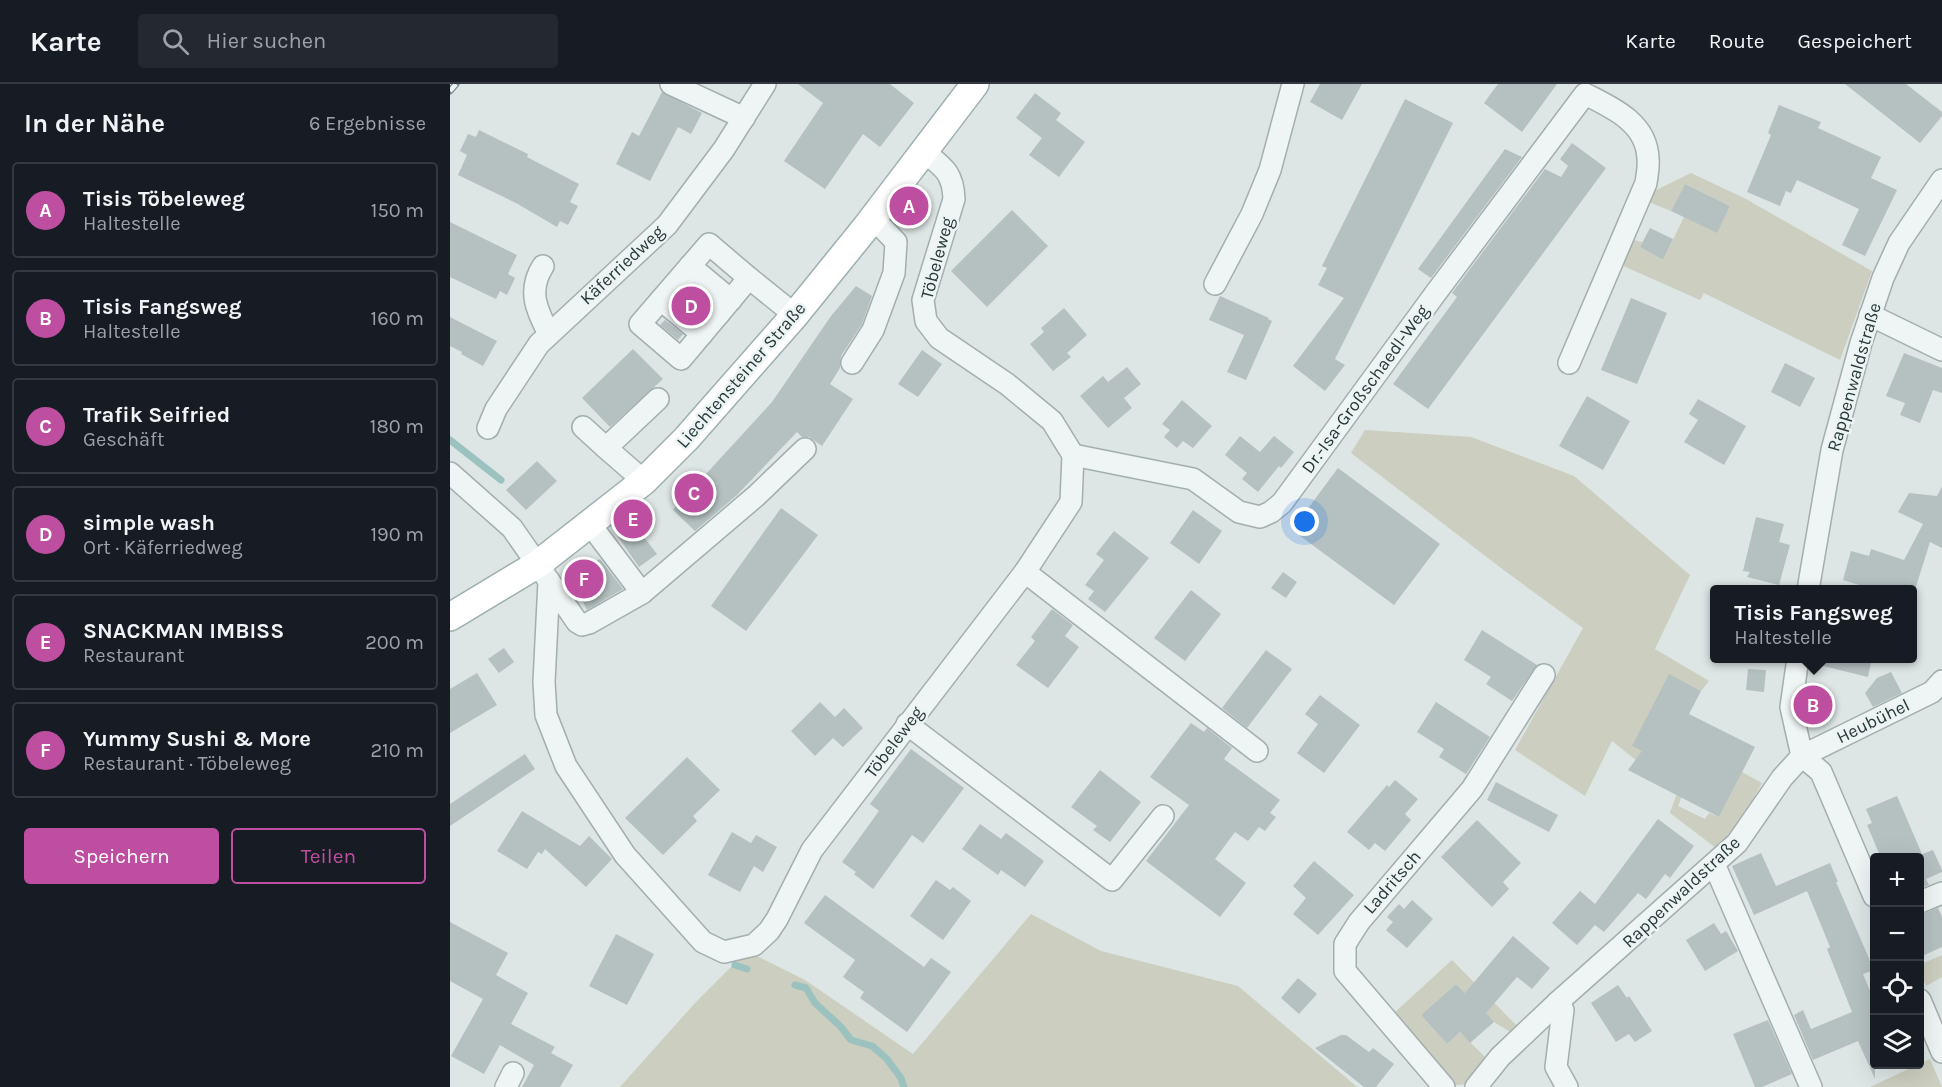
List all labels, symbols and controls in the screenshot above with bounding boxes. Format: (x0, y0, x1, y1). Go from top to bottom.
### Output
search box (138, 14, 558, 68)
text: Karte (30, 25, 102, 58)
icon: search (159, 25, 192, 58)
text: Hier suchen (207, 28, 326, 54)
text: Karte (1625, 29, 1676, 53)
text: Route (1709, 29, 1765, 53)
text: Gespeichert (1798, 29, 1912, 53)
text: In der Nähe (24, 108, 165, 139)
text: 6 Ergebnisse (309, 112, 426, 135)
pin: A (890, 184, 928, 228)
text: Tisis Töbeleweg (83, 186, 245, 212)
text: A (39, 199, 52, 222)
text: 150 m (371, 199, 424, 222)
text: Haltestelle (83, 212, 181, 235)
street label: Töbeleweg (915, 215, 959, 301)
street label: Käferriedweg (575, 220, 669, 310)
pin: D (672, 284, 710, 328)
text: Tisis Fangsweg (83, 294, 242, 320)
street label: Liechtensteiner Straße (672, 298, 810, 452)
street label: Dr.-Isa-Großschaedl-Weg (1296, 300, 1434, 478)
street label: Rappenwaldstraße (1822, 300, 1886, 454)
text: B (39, 307, 52, 330)
text: 160 m (371, 307, 424, 330)
text: Haltestelle (83, 320, 181, 343)
text: Trafik Seifried (83, 402, 230, 428)
text: C (39, 415, 52, 438)
text: 180 m (370, 415, 424, 438)
text: Geschäft (83, 428, 164, 451)
pin: C (674, 470, 714, 516)
pin: E (614, 496, 652, 542)
your location (1290, 507, 1319, 536)
text: simple wash (83, 510, 215, 536)
text: D (39, 523, 52, 546)
text: 190 m (370, 523, 424, 546)
text: Ort · Käferriedweg (83, 536, 243, 559)
pin: F (564, 556, 604, 602)
popup (1710, 585, 1917, 663)
text: Tisis Fangsweg (1734, 600, 1893, 626)
text: SNACKMAN IMBISS (83, 618, 284, 644)
text: Haltestelle (1734, 626, 1832, 649)
text: E (40, 631, 51, 654)
text: 200 m (365, 631, 424, 654)
text: Restaurant (83, 644, 185, 667)
pin: B (1794, 682, 1832, 728)
street label: Heubühel (1833, 694, 1913, 748)
street label: Töbeleweg (860, 702, 928, 782)
text: Yummy Sushi & More (83, 726, 311, 752)
text: F (40, 739, 51, 762)
text: 210 m (370, 739, 424, 762)
text: Restaurant · Töbeleweg (83, 752, 291, 775)
button: Speichern (24, 828, 219, 884)
button: Teilen (231, 828, 426, 884)
street label: Rappenwaldstraße (1617, 832, 1745, 952)
street label: Ladritsch (1358, 846, 1426, 918)
map controls (1870, 853, 1924, 1069)
button: + (1870, 853, 1924, 907)
button: − (1870, 907, 1924, 961)
button: locate (1870, 961, 1924, 1015)
button: layers (1870, 1015, 1924, 1069)

